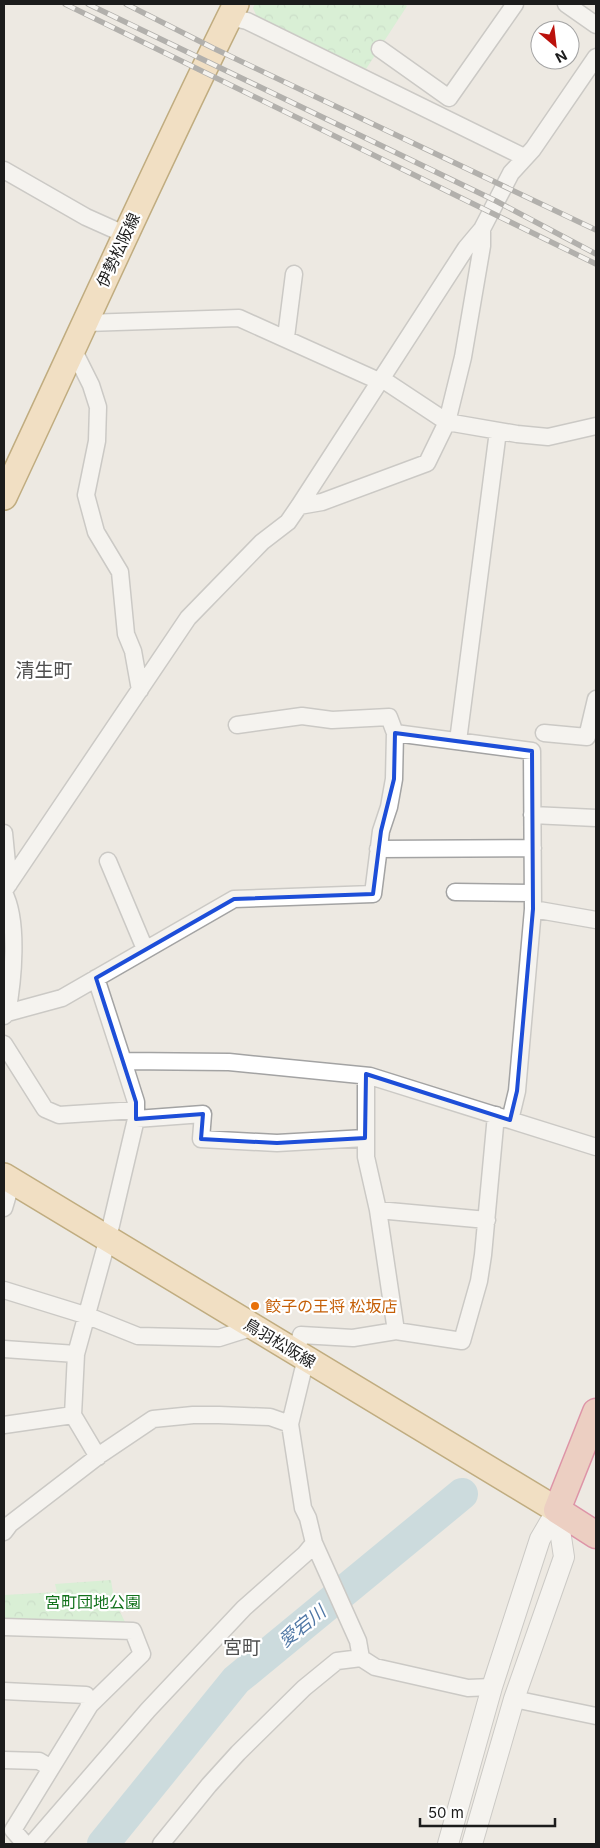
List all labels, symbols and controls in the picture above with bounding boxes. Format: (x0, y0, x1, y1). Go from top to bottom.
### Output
north arrow (530, 20, 580, 70)
text: N (553, 47, 570, 67)
street label: 伊勢松阪線 (92, 210, 144, 290)
district label: 清生町 (15, 659, 73, 682)
place label: 餃子の王将 松坂店 (265, 1296, 398, 1316)
marker: 餃子の王将 松坂店 (249, 1300, 261, 1312)
street label: 鳥羽松阪線 (241, 1314, 319, 1372)
park label: 宮町団地公園 (45, 1592, 141, 1612)
water label: 愛宕川 (274, 1600, 331, 1651)
district label: 宮町 (223, 1636, 261, 1659)
scale bar (420, 1796, 555, 1828)
text: 50 m (428, 1803, 464, 1822)

